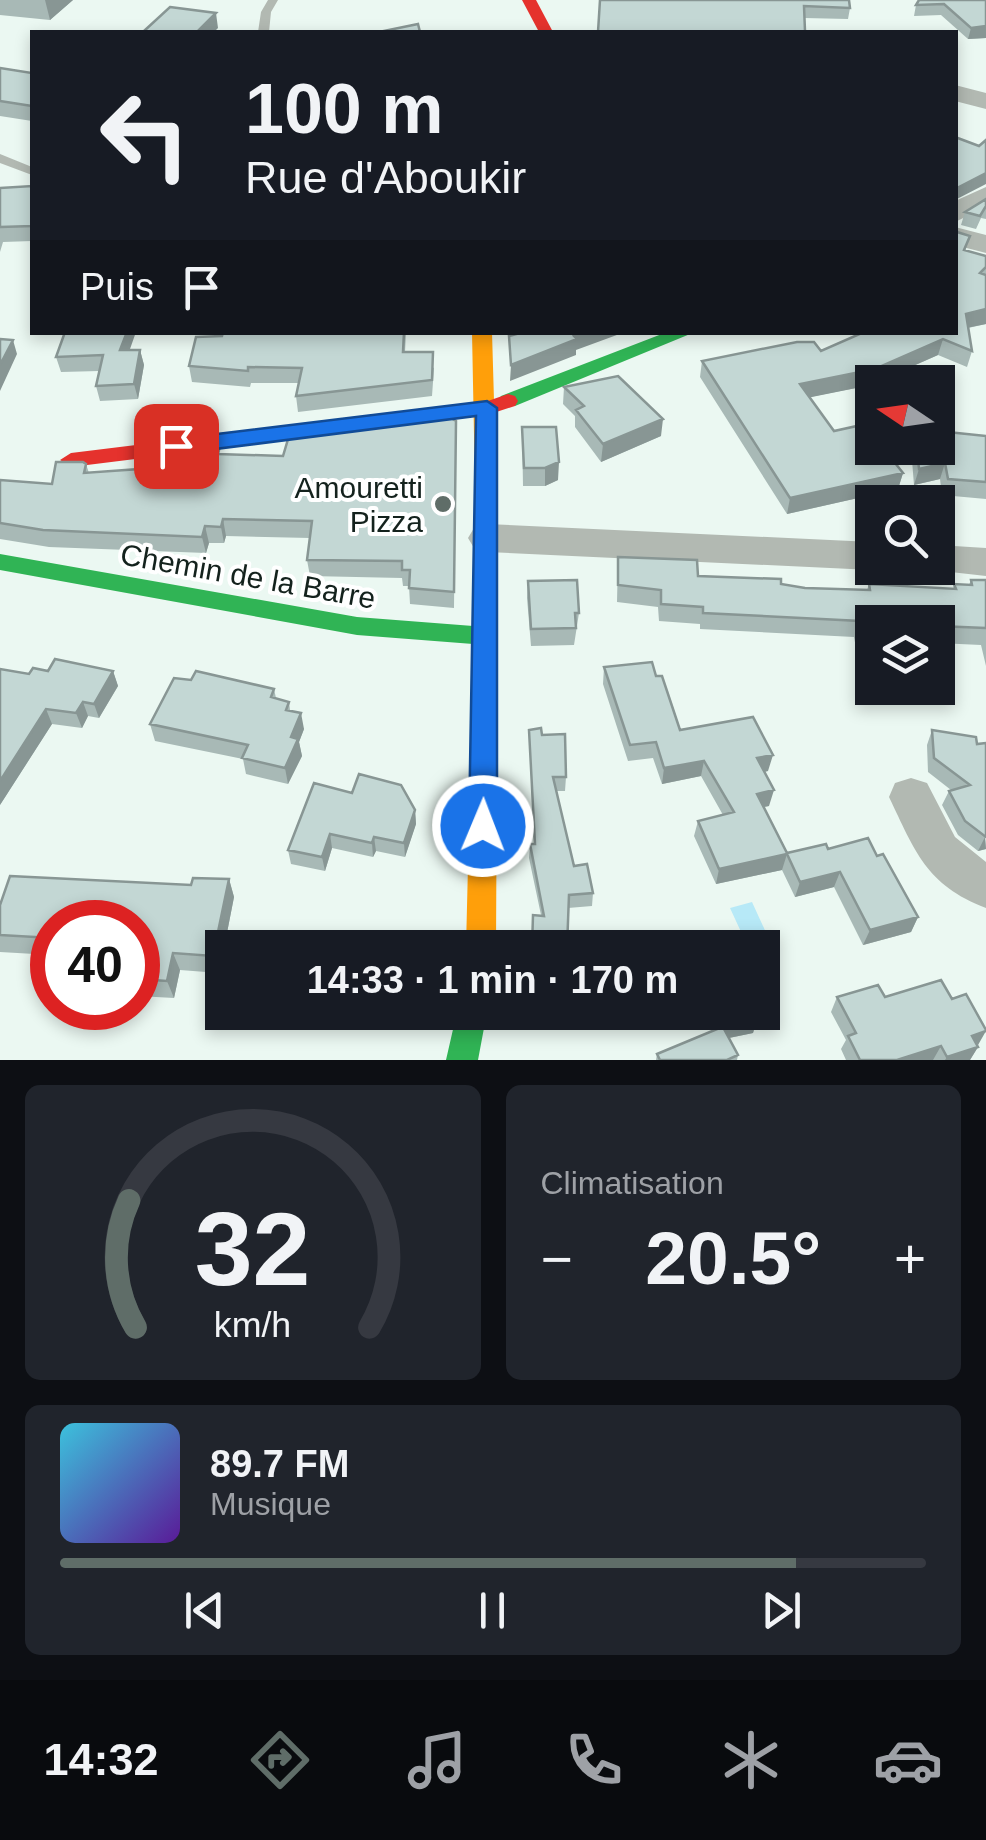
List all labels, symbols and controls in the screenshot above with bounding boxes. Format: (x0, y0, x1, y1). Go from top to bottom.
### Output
icon: left (80, 70, 210, 200)
text: 100 m (245, 70, 443, 148)
text: Rue d'Aboukir (245, 152, 526, 203)
icon: arrive (174, 260, 229, 315)
text: Puis (80, 266, 154, 308)
north arrow (855, 365, 955, 465)
map controls (855, 365, 955, 705)
pin (134, 404, 219, 489)
icon: arrive (149, 419, 204, 474)
place label: Amouretti Pizza (295, 471, 423, 538)
button: search (855, 485, 955, 585)
marker: Amouretti Pizza (432, 493, 454, 515)
street label: Chemin de la Barre (118, 537, 378, 615)
button: layers (855, 605, 955, 705)
position arrow (431, 774, 535, 878)
speed limit sign: 40 (30, 900, 160, 1030)
text: 14:33 · 1 min · 170 m (307, 959, 678, 1001)
text: Climatisation (541, 1165, 724, 1201)
text: 32 (195, 1191, 311, 1307)
text: 20.5° (645, 1216, 821, 1300)
text: − (541, 1228, 573, 1290)
text: + (894, 1228, 926, 1290)
text: km/h (214, 1305, 291, 1345)
text: 89.7 FM (210, 1443, 349, 1485)
text: Musique (210, 1486, 331, 1522)
icon: previous (177, 1583, 232, 1638)
icon: pause (465, 1583, 520, 1638)
icon: next (754, 1583, 809, 1638)
icon: directions (245, 1725, 315, 1795)
icon: music (402, 1725, 472, 1795)
icon: phone (559, 1725, 629, 1795)
icon: climate (716, 1725, 786, 1795)
icon: car (873, 1725, 943, 1795)
text: 14:32 (43, 1734, 159, 1785)

